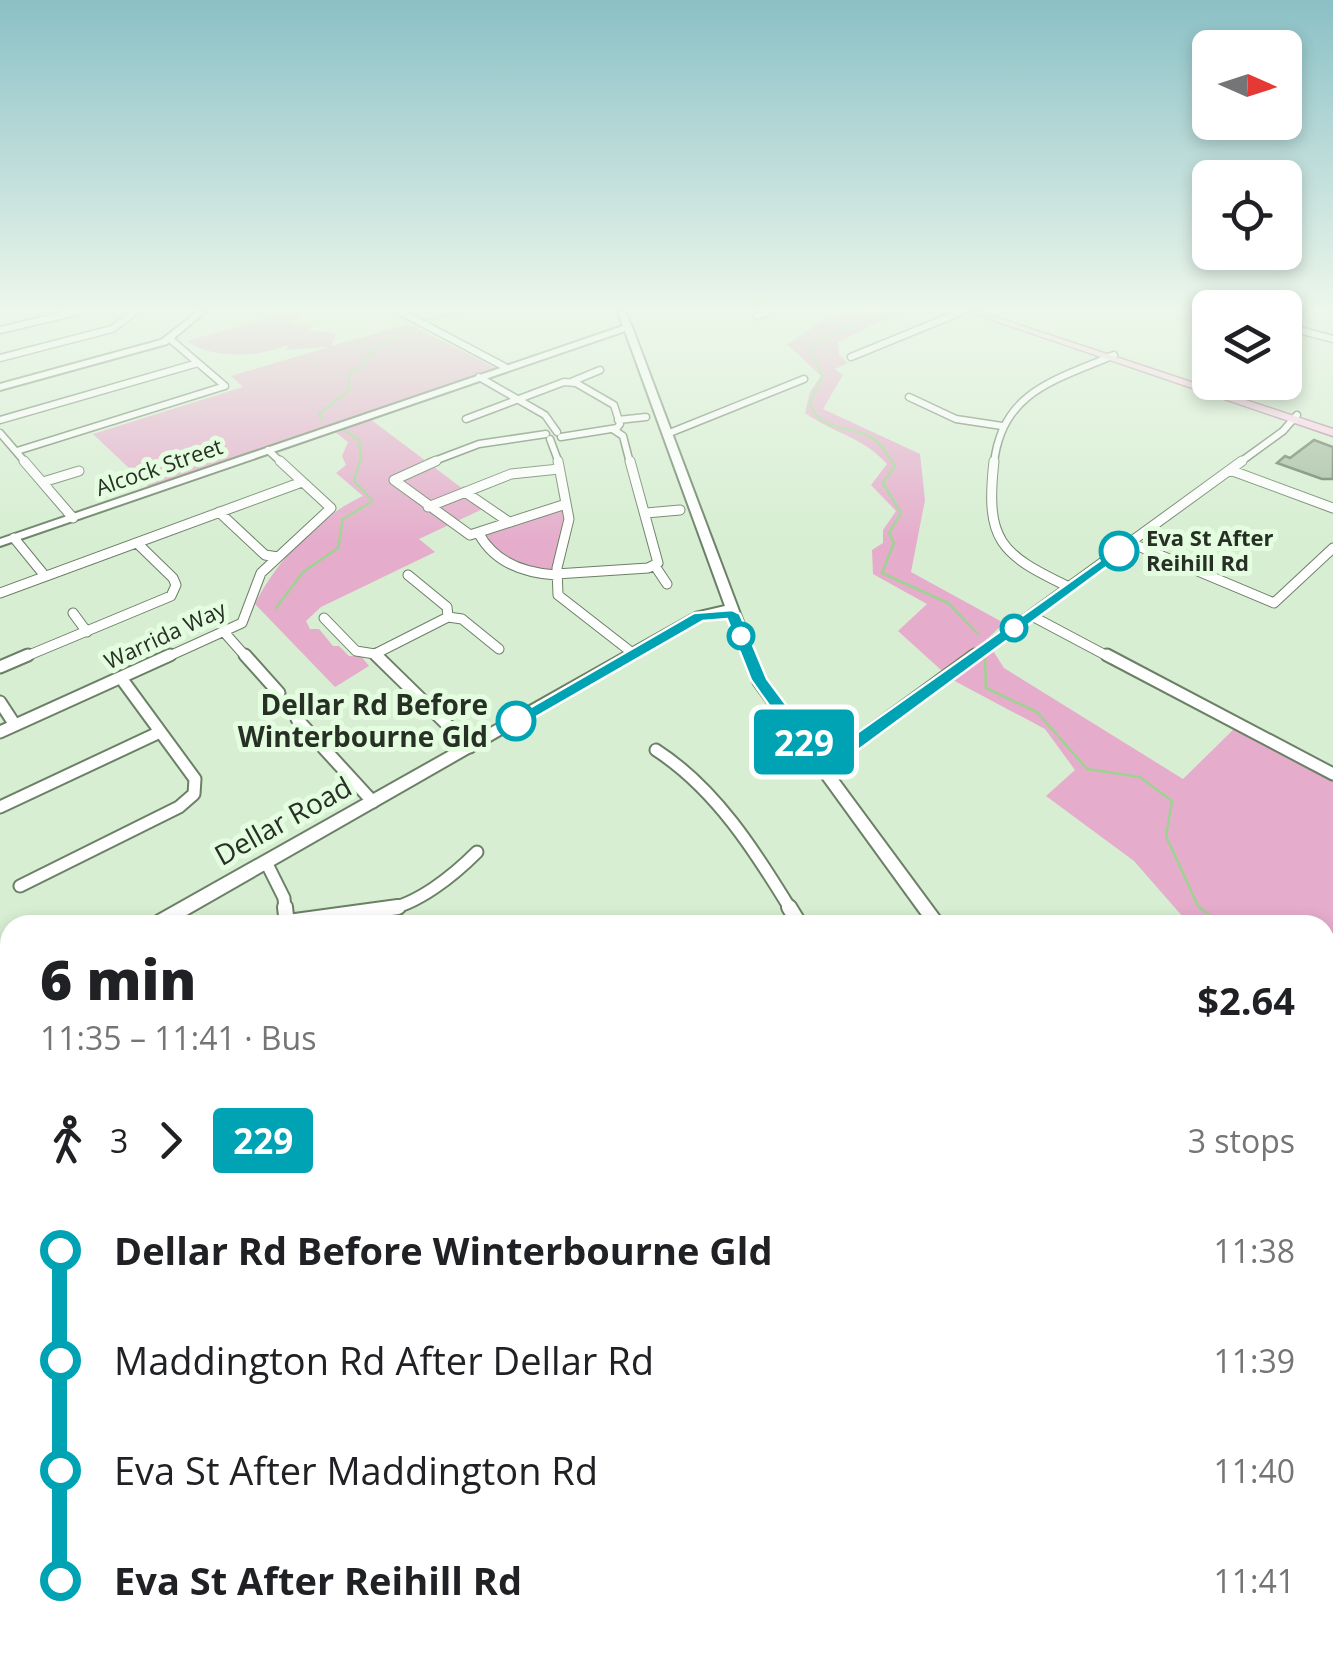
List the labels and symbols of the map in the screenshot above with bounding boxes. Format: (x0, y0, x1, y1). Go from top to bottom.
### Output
north arrow (1192, 30, 1302, 140)
street label: Alcock Street (91, 430, 226, 502)
place label: Eva St After Reihill Rd (1146, 522, 1273, 577)
marker: Eva St After Reihill Rd (1100, 532, 1138, 570)
street label: Warrida Way (99, 592, 231, 675)
unlabelled marker (1001, 615, 1027, 641)
unlabelled marker (728, 623, 754, 649)
place label: Dellar Rd Before Winterbourne Gld (238, 685, 488, 755)
marker: Dellar Rd Before Winterbourne Gld (497, 702, 535, 740)
line badge: 229 (746, 710, 862, 774)
street label: Dellar Road (207, 767, 358, 873)

